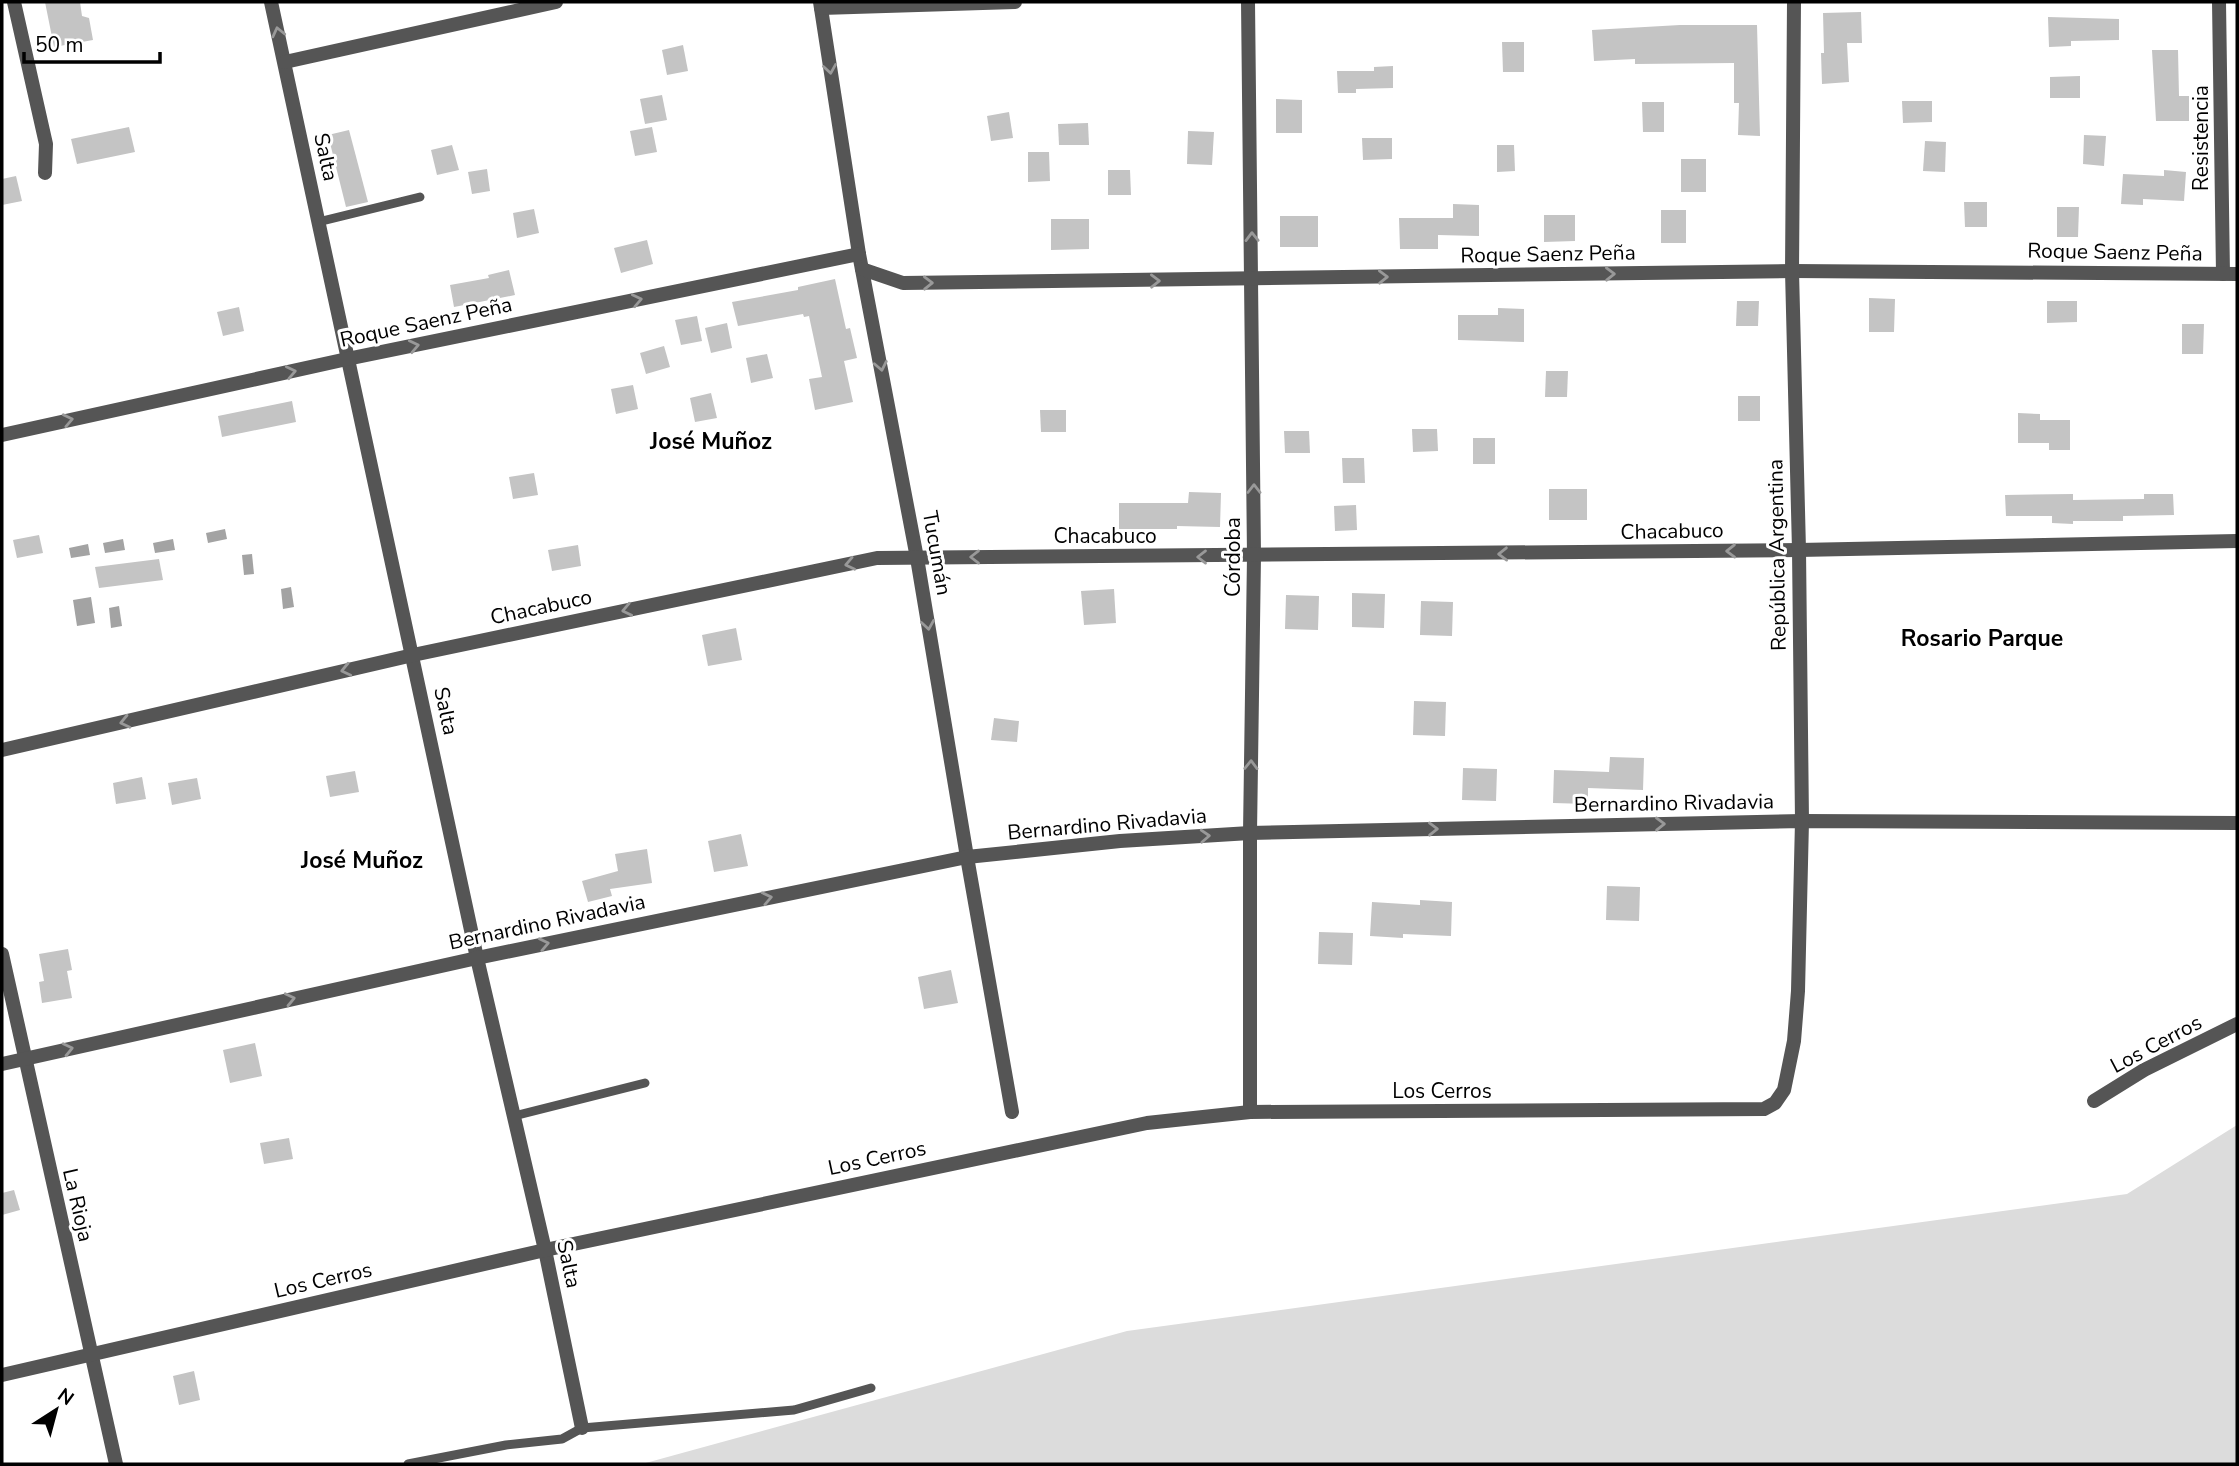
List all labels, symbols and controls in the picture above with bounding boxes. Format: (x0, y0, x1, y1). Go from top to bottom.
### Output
scale bar (24, 21, 161, 65)
one-way arrow (272, 26, 286, 38)
text: 50 m (35, 31, 84, 59)
one-way arrow (823, 63, 838, 75)
street label: Resistencia (2187, 85, 2215, 191)
street label: Salta (307, 130, 345, 184)
one-way arrow (1244, 231, 1260, 241)
street label: Roque Saenz Peña (2027, 236, 2203, 268)
street label: Roque Saenz Peña (1460, 238, 1636, 270)
one-way arrow (1605, 266, 1616, 281)
one-way arrow (1377, 270, 1388, 285)
one-way arrow (1150, 273, 1161, 288)
one-way arrow (923, 275, 933, 291)
street label: Roque Saenz Peña (337, 290, 515, 354)
one-way arrow (631, 293, 643, 308)
one-way arrow (408, 339, 420, 354)
one-way arrow (872, 360, 887, 372)
one-way arrow (285, 365, 297, 380)
one-way arrow (62, 414, 74, 429)
district label: José Muñoz (649, 426, 772, 457)
street label: República Argentina (1761, 459, 1793, 651)
one-way arrow (1246, 483, 1262, 493)
street label: Tucumán (916, 508, 958, 598)
street label: Chacabuco (1620, 516, 1724, 546)
street label: Córdoba (1219, 517, 1247, 597)
street label: Chacabuco (1053, 522, 1157, 550)
one-way arrow (1725, 543, 1736, 559)
one-way arrow (1498, 546, 1509, 561)
one-way arrow (969, 549, 980, 565)
one-way arrow (1197, 549, 1208, 564)
one-way arrow (844, 555, 856, 570)
street label: Chacabuco (488, 583, 594, 631)
one-way arrow (621, 602, 633, 617)
one-way arrow (921, 619, 936, 631)
district label: Rosario Parque (1901, 623, 2063, 654)
one-way arrow (340, 662, 352, 677)
street label: Salta (427, 684, 465, 738)
one-way arrow (119, 714, 131, 728)
one-way arrow (1243, 759, 1259, 770)
street label: Bernardino Rivadavia (1574, 787, 1774, 819)
street label: Bernardino Rivadavia (1006, 801, 1208, 847)
one-way arrow (1655, 816, 1666, 832)
one-way arrow (1428, 821, 1438, 837)
one-way arrow (1200, 829, 1211, 844)
district label: José Muñoz (300, 845, 423, 876)
street label: Bernardino Rivadavia (446, 887, 648, 957)
one-way arrow (761, 892, 773, 907)
one-way arrow (538, 937, 550, 952)
one-way arrow (284, 993, 296, 1008)
street label: Los Cerros (2105, 1008, 2207, 1080)
one-way arrow (62, 1043, 74, 1058)
street label: Los Cerros (1392, 1077, 1492, 1105)
street label: Los Cerros (825, 1134, 929, 1182)
street label: La Rioja (56, 1165, 100, 1245)
street label: Salta (550, 1237, 588, 1291)
street label: Los Cerros (271, 1255, 375, 1305)
north arrow (21, 1375, 91, 1445)
text: N (52, 1382, 79, 1412)

